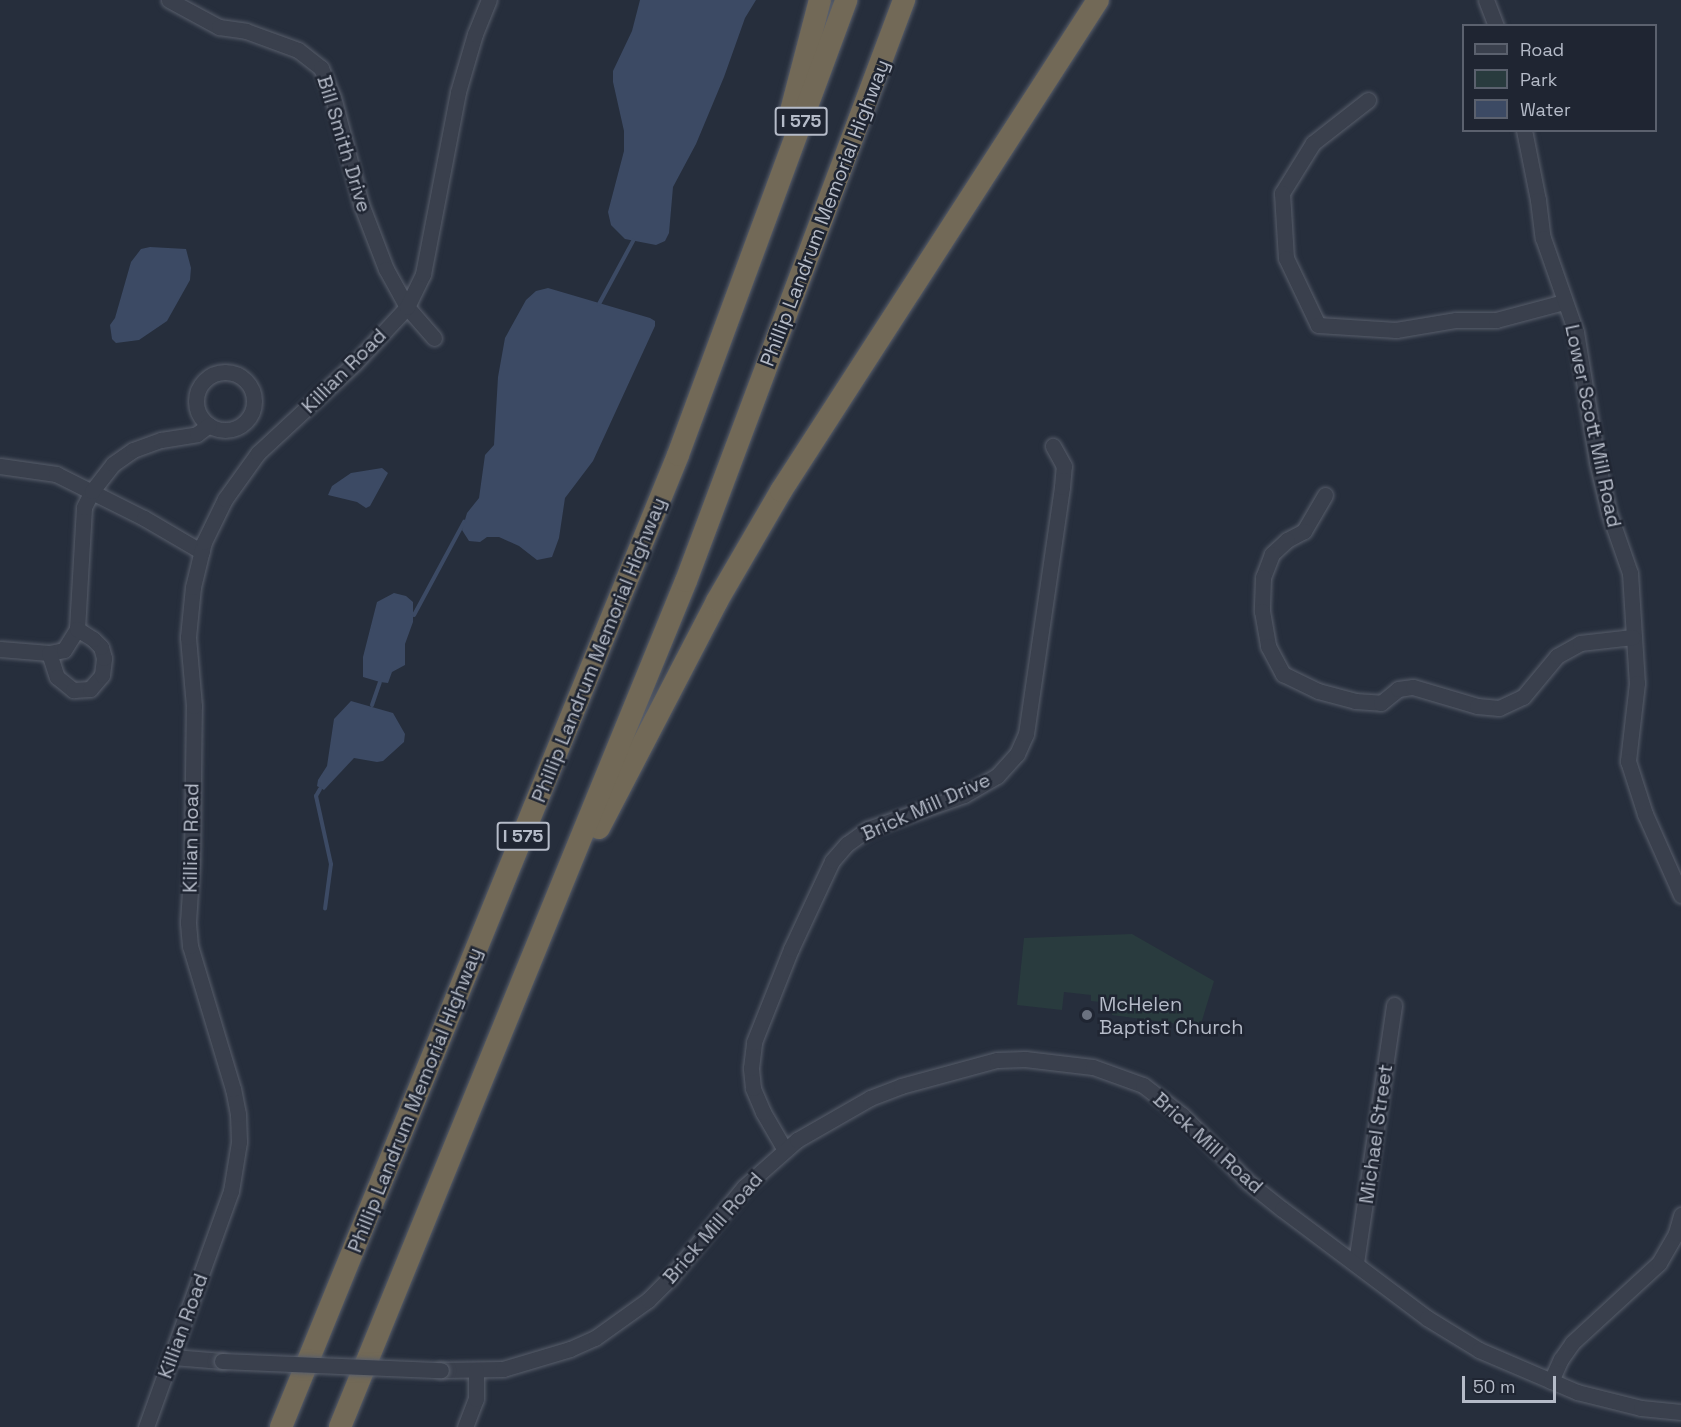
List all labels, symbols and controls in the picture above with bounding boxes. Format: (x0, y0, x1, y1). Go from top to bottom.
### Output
legend (1462, 24, 1657, 132)
text: Road (1520, 38, 1564, 61)
street label: Phillip Landrum Memorial Highway (755, 56, 895, 370)
text: Park (1520, 68, 1557, 91)
street label: Bill Smith Drive (312, 73, 376, 215)
text: Water (1520, 98, 1571, 121)
road number: I 575 (774, 106, 828, 136)
street label: Lower Scott Mill Road (1560, 322, 1626, 530)
street label: Killian Road (297, 324, 391, 418)
street label: Phillip Landrum Memorial Highway (527, 494, 671, 806)
street label: Brick Mill Drive (858, 768, 994, 846)
street label: Killian Road (178, 783, 204, 893)
road number: I 575 (496, 821, 550, 851)
street label: Phillip Landrum Memorial Highway (343, 944, 487, 1256)
place label: McHelen Baptist Church (1099, 992, 1244, 1039)
marker: McHelen Baptist Church (1080, 1008, 1094, 1022)
street label: Michael Street (1354, 1063, 1398, 1205)
street label: Brick Mill Road (1148, 1087, 1268, 1199)
street label: Brick Mill Road (658, 1167, 768, 1289)
street label: Killian Road (153, 1270, 213, 1382)
scale bar (1465, 1364, 1560, 1402)
text: 50 m (1473, 1375, 1515, 1398)

